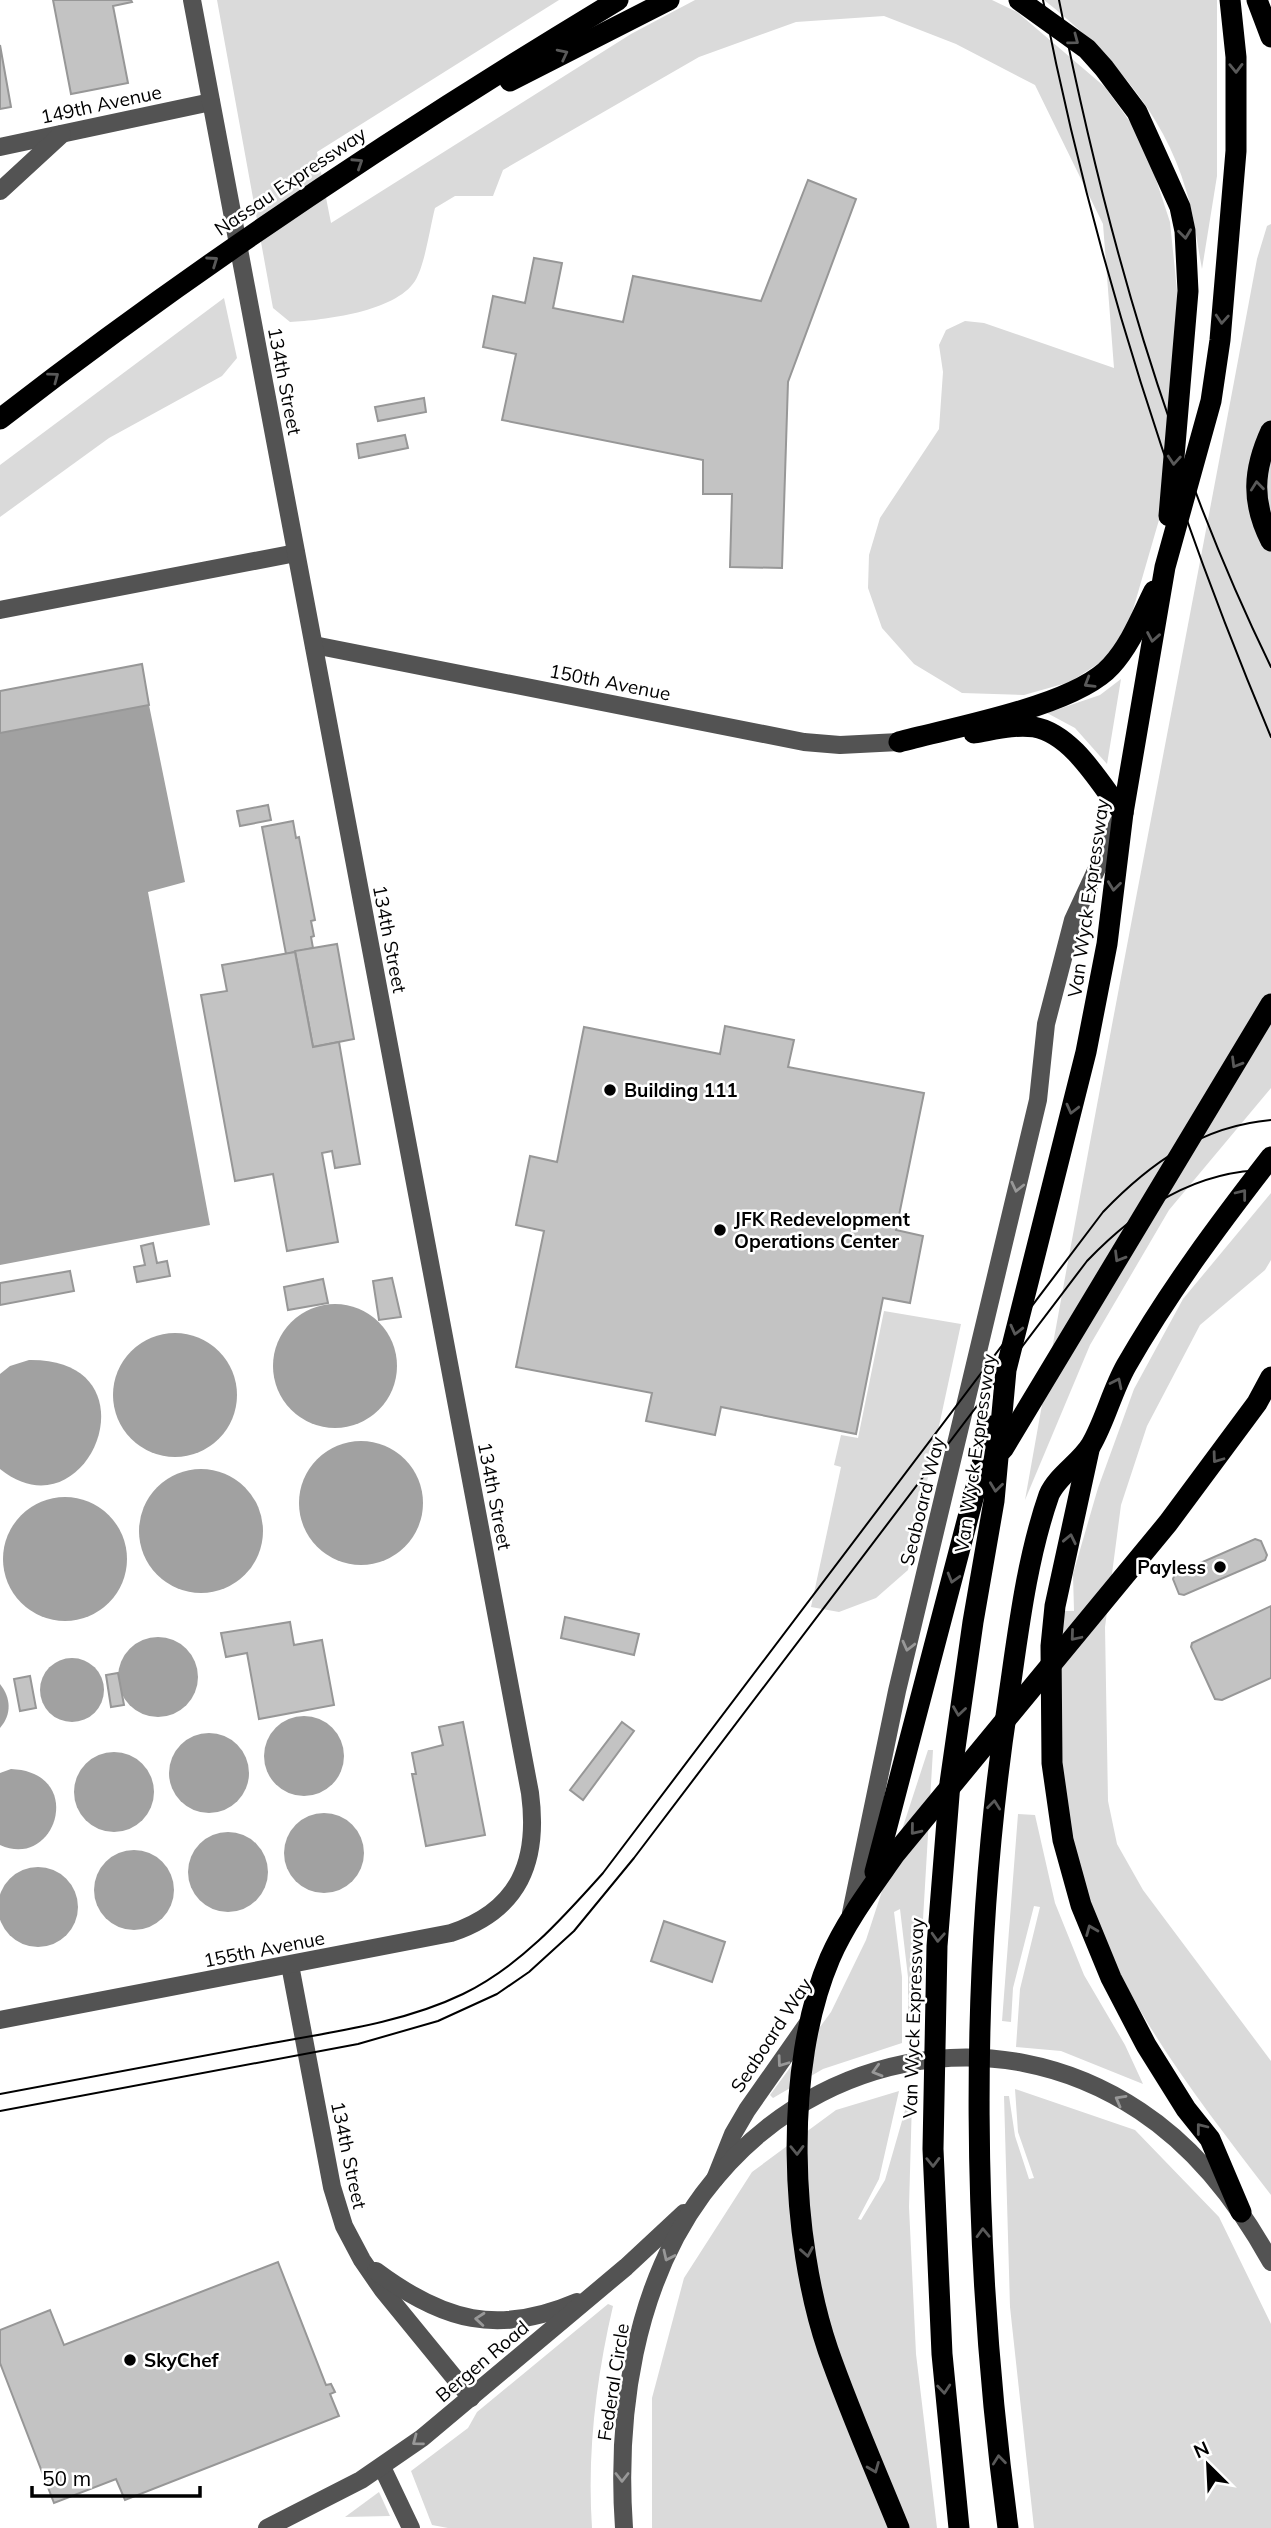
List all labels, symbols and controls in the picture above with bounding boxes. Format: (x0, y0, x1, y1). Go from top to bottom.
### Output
one-way arrow (1066, 31, 1079, 44)
one-way arrow (555, 49, 568, 62)
one-way arrow (1228, 63, 1244, 74)
street label: 149th Avenue (38, 79, 164, 129)
street label: Nassau Expressway (210, 121, 370, 241)
one-way arrow (350, 158, 363, 171)
one-way arrow (1177, 228, 1192, 239)
one-way arrow (205, 257, 218, 269)
one-way arrow (1214, 314, 1229, 325)
street label: 134th Street (263, 325, 307, 437)
one-way arrow (46, 372, 59, 385)
one-way arrow (1167, 455, 1182, 466)
one-way arrow (1249, 480, 1264, 492)
one-way arrow (1146, 631, 1161, 643)
street label: 150th Avenue (547, 658, 673, 706)
one-way arrow (1084, 675, 1097, 688)
street label: Van Wyck Expressway (1062, 797, 1114, 999)
one-way arrow (1106, 880, 1121, 892)
street label: 134th Street (368, 883, 412, 995)
one-way arrow (1231, 1055, 1244, 1068)
place label: Building 111 (624, 1078, 738, 1102)
marker: Building 111 (602, 1082, 618, 1098)
one-way arrow (1066, 1103, 1080, 1115)
one-way arrow (1011, 1181, 1025, 1193)
one-way arrow (1234, 1189, 1247, 1201)
place label: JFK Redevelopment Operations Center (734, 1207, 910, 1253)
marker: JFK Redevelopment Operations Center (712, 1222, 728, 1238)
one-way arrow (1114, 1250, 1127, 1263)
one-way arrow (1010, 1324, 1024, 1336)
street label: Van Wyck Expressway (949, 1352, 1001, 1554)
one-way arrow (1109, 1378, 1123, 1390)
street label: Seaboard Way (894, 1434, 950, 1568)
street label: 134th Street (473, 1440, 517, 1552)
one-way arrow (1213, 1450, 1225, 1463)
one-way arrow (989, 1481, 1004, 1492)
one-way arrow (1061, 1533, 1076, 1545)
place label: Payless (1137, 1555, 1206, 1579)
marker: Payless (1212, 1559, 1228, 1575)
one-way arrow (946, 1572, 961, 1584)
one-way arrow (1071, 1627, 1083, 1640)
one-way arrow (902, 1640, 916, 1652)
one-way arrow (952, 1705, 967, 1717)
one-way arrow (987, 1799, 1002, 1811)
one-way arrow (910, 1823, 923, 1835)
street label: Van Wyck Expressway (898, 1917, 928, 2119)
street label: 155th Avenue (201, 1925, 327, 1973)
one-way arrow (1085, 1925, 1099, 1937)
one-way arrow (930, 1932, 945, 1943)
street label: Seaboard Way (725, 1973, 817, 2097)
one-way arrow (778, 2054, 790, 2067)
one-way arrow (871, 2062, 883, 2077)
one-way arrow (1115, 2094, 1127, 2108)
street label: 134th Street (326, 2099, 372, 2211)
one-way arrow (1197, 2124, 1210, 2136)
one-way arrow (789, 2146, 805, 2156)
one-way arrow (926, 2157, 941, 2168)
one-way arrow (976, 2228, 991, 2239)
one-way arrow (799, 2246, 814, 2257)
one-way arrow (662, 2249, 676, 2261)
one-way arrow (475, 2311, 486, 2326)
street label: Bergen Road (430, 2315, 534, 2407)
street label: Federal Circle (592, 2322, 634, 2442)
place label: SkyChef (144, 2348, 220, 2372)
marker: SkyChef (122, 2352, 138, 2368)
one-way arrow (936, 2384, 951, 2395)
north arrow (1173, 2430, 1243, 2500)
one-way arrow (413, 2432, 425, 2445)
text: N (1190, 2436, 1213, 2463)
scale bar (32, 2454, 200, 2498)
one-way arrow (992, 2454, 1007, 2466)
one-way arrow (866, 2461, 880, 2473)
text: 50 m (42, 2465, 91, 2491)
one-way arrow (614, 2472, 630, 2483)

